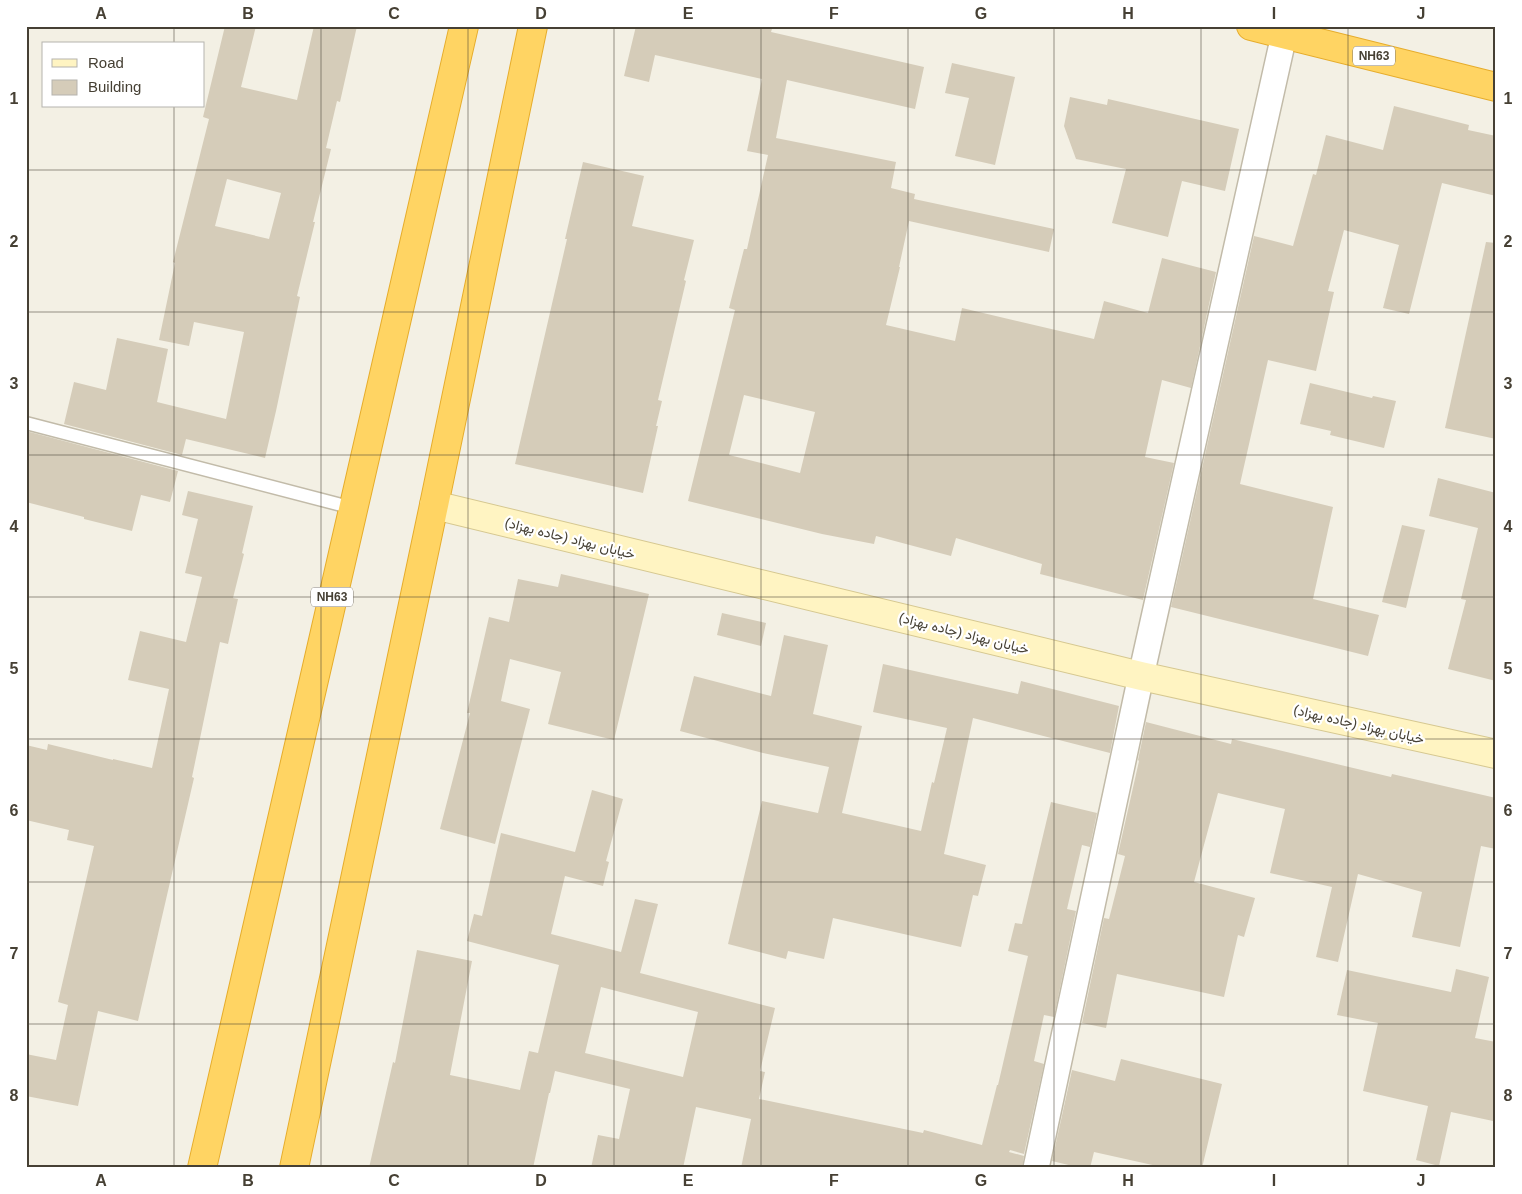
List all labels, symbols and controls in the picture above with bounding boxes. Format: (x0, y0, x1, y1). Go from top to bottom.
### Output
text: A (95, 5, 107, 22)
text: B (242, 5, 254, 22)
text: C (388, 5, 400, 22)
text: D (535, 5, 547, 22)
text: E (683, 5, 694, 22)
text: F (829, 5, 839, 22)
text: G (975, 5, 987, 22)
text: H (1122, 5, 1134, 22)
text: I (1272, 5, 1276, 22)
text: J (1417, 5, 1425, 22)
legend (42, 42, 205, 108)
road number: NH63 (1353, 46, 1395, 66)
text: Road (88, 54, 124, 71)
text: Building (88, 78, 141, 95)
text: 1 (10, 90, 19, 107)
text: 1 (1504, 90, 1513, 107)
text: 2 (10, 233, 19, 250)
text: 2 (1504, 233, 1513, 250)
text: 3 (10, 375, 19, 392)
text: 3 (1504, 375, 1513, 392)
street label: خیابان بهزاد (جاده بهزاد) (503, 514, 637, 563)
text: 4 (10, 518, 19, 535)
text: 4 (1504, 518, 1513, 535)
road number: NH63 (311, 588, 353, 606)
street label: خیابان بهزاد (جاده بهزاد) (897, 609, 1031, 658)
text: 5 (10, 660, 19, 677)
text: 5 (1504, 660, 1513, 677)
street label: خیابان بهزاد (جاده بهزاد) (1292, 701, 1426, 748)
text: 6 (10, 802, 19, 819)
text: 6 (1504, 802, 1513, 819)
text: 7 (10, 945, 19, 962)
text: 7 (1504, 945, 1513, 962)
text: 8 (10, 1087, 19, 1104)
text: 8 (1504, 1087, 1513, 1104)
text: A (95, 1172, 107, 1189)
text: B (242, 1172, 254, 1189)
text: C (388, 1172, 400, 1189)
text: D (535, 1172, 547, 1189)
text: E (683, 1172, 694, 1189)
text: F (829, 1172, 839, 1189)
text: G (975, 1172, 987, 1189)
text: H (1122, 1172, 1134, 1189)
text: I (1272, 1172, 1276, 1189)
text: J (1417, 1172, 1425, 1189)

